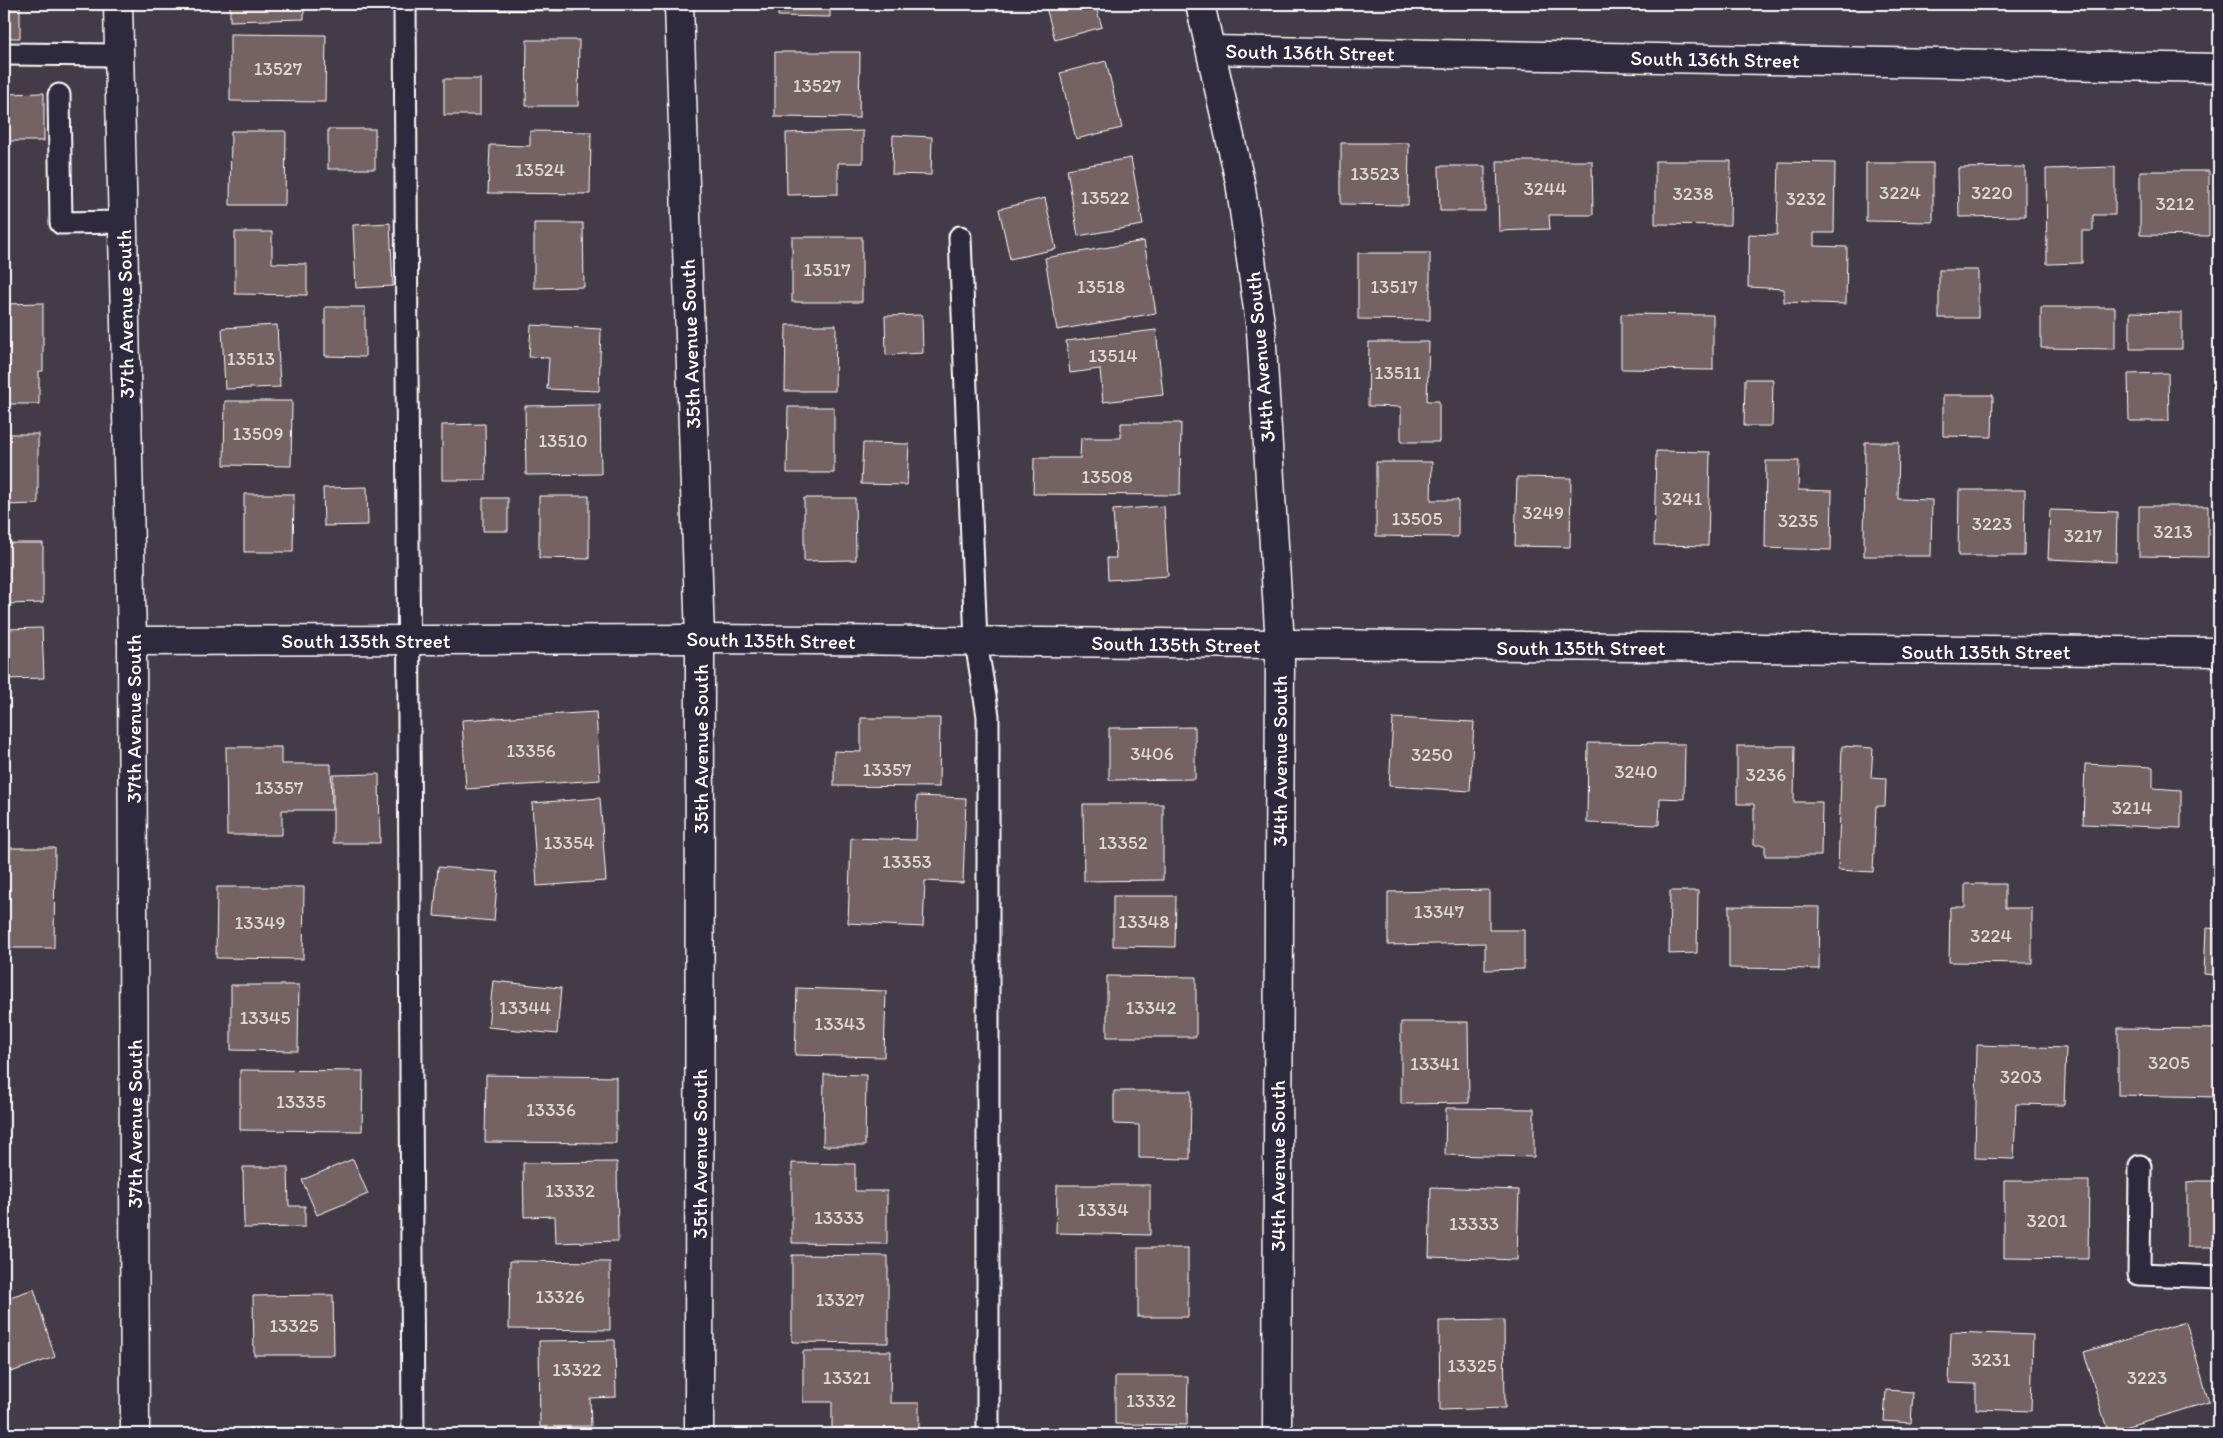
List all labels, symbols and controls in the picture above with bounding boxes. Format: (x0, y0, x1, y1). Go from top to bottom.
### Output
street label: South 136th Street (1225, 38, 1395, 66)
street label: South 136th Street (1630, 45, 1800, 73)
house number: 13527 (254, 57, 302, 80)
house number: 13527 (793, 74, 841, 97)
house number: 13524 (515, 158, 565, 181)
house number: 13523 (1350, 162, 1400, 185)
house number: 3244 (1523, 177, 1567, 200)
house number: 3224 (1879, 181, 1921, 204)
house number: 3220 (1971, 181, 2013, 204)
house number: 3238 (1672, 182, 1714, 205)
house number: 13522 (1080, 186, 1130, 209)
house number: 3232 (1786, 187, 1826, 210)
house number: 3212 (2155, 192, 2195, 215)
street label: 37th Avenue South (111, 229, 139, 399)
street label: 35th Avenue South (675, 258, 705, 429)
house number: 13517 (803, 258, 851, 281)
street label: 34th Avenue South (1240, 270, 1280, 443)
house number: 13518 (1077, 275, 1125, 298)
house number: 13517 (1370, 275, 1418, 298)
house number: 13514 (1088, 344, 1138, 367)
house number: 13513 (227, 347, 275, 370)
house number: 13511 (1375, 361, 1422, 384)
house number: 13509 (233, 422, 283, 445)
house number: 13510 (538, 429, 588, 452)
house number: 13508 (1081, 465, 1133, 488)
house number: 3241 (1662, 487, 1702, 510)
house number: 3249 (1522, 501, 1564, 524)
house number: 13505 (1392, 507, 1442, 530)
house number: 3235 (1778, 509, 1818, 532)
house number: 3223 (1972, 512, 2012, 535)
house number: 3213 (2153, 520, 2193, 543)
house number: 3217 (2064, 524, 2102, 547)
street label: South 135th Street (686, 626, 856, 654)
street label: South 135th Street (281, 628, 451, 653)
street label: South 135th Street (1091, 630, 1261, 658)
street label: 37th Avenue South (121, 634, 146, 804)
street label: South 135th Street (1496, 635, 1666, 660)
street label: South 135th Street (1901, 639, 2071, 664)
street label: 35th Avenue South (688, 664, 713, 834)
street label: 34th Avenue South (1267, 675, 1292, 847)
house number: 13356 (506, 739, 556, 762)
house number: 3406 (1130, 742, 1174, 765)
house number: 3250 (1411, 743, 1453, 766)
house number: 13357 (863, 758, 911, 781)
house number: 3240 (1614, 760, 1658, 783)
house number: 3236 (1746, 763, 1786, 786)
house number: 13357 (255, 776, 303, 799)
house number: 3214 (2112, 796, 2152, 819)
house number: 13354 (544, 831, 594, 854)
house number: 13352 (1098, 831, 1148, 854)
house number: 13353 (882, 850, 932, 873)
house number: 13347 (1414, 900, 1464, 923)
house number: 13348 (1118, 910, 1170, 933)
house number: 13349 (235, 911, 285, 934)
house number: 3224 (1970, 924, 2012, 947)
house number: 13344 (499, 996, 551, 1019)
house number: 13342 (1126, 996, 1176, 1019)
house number: 13345 (240, 1006, 290, 1029)
house number: 13343 (814, 1012, 866, 1035)
street label: 37th Avenue South (122, 1039, 147, 1209)
house number: 3205 (2148, 1051, 2190, 1074)
house number: 13341 (1410, 1052, 1460, 1075)
house number: 3203 (2000, 1065, 2042, 1088)
street label: 35th Avenue South (687, 1069, 712, 1239)
street label: 34th Avenue South (1265, 1080, 1290, 1252)
house number: 13335 (276, 1090, 326, 1113)
house number: 13336 (526, 1098, 576, 1121)
house number: 13332 (545, 1179, 595, 1202)
house number: 13334 (1077, 1198, 1129, 1221)
house number: 13333 (814, 1206, 864, 1229)
house number: 3201 (2027, 1209, 2068, 1232)
house number: 13333 (1449, 1212, 1499, 1235)
house number: 13326 (535, 1285, 585, 1308)
house number: 13327 (816, 1288, 864, 1311)
house number: 13325 (269, 1314, 319, 1337)
house number: 3231 (1971, 1348, 2011, 1371)
house number: 13325 (1447, 1354, 1497, 1377)
house number: 13322 (552, 1358, 602, 1381)
house number: 13321 (823, 1366, 871, 1389)
house number: 3223 (2127, 1366, 2167, 1389)
house number: 13332 (1126, 1389, 1176, 1412)

